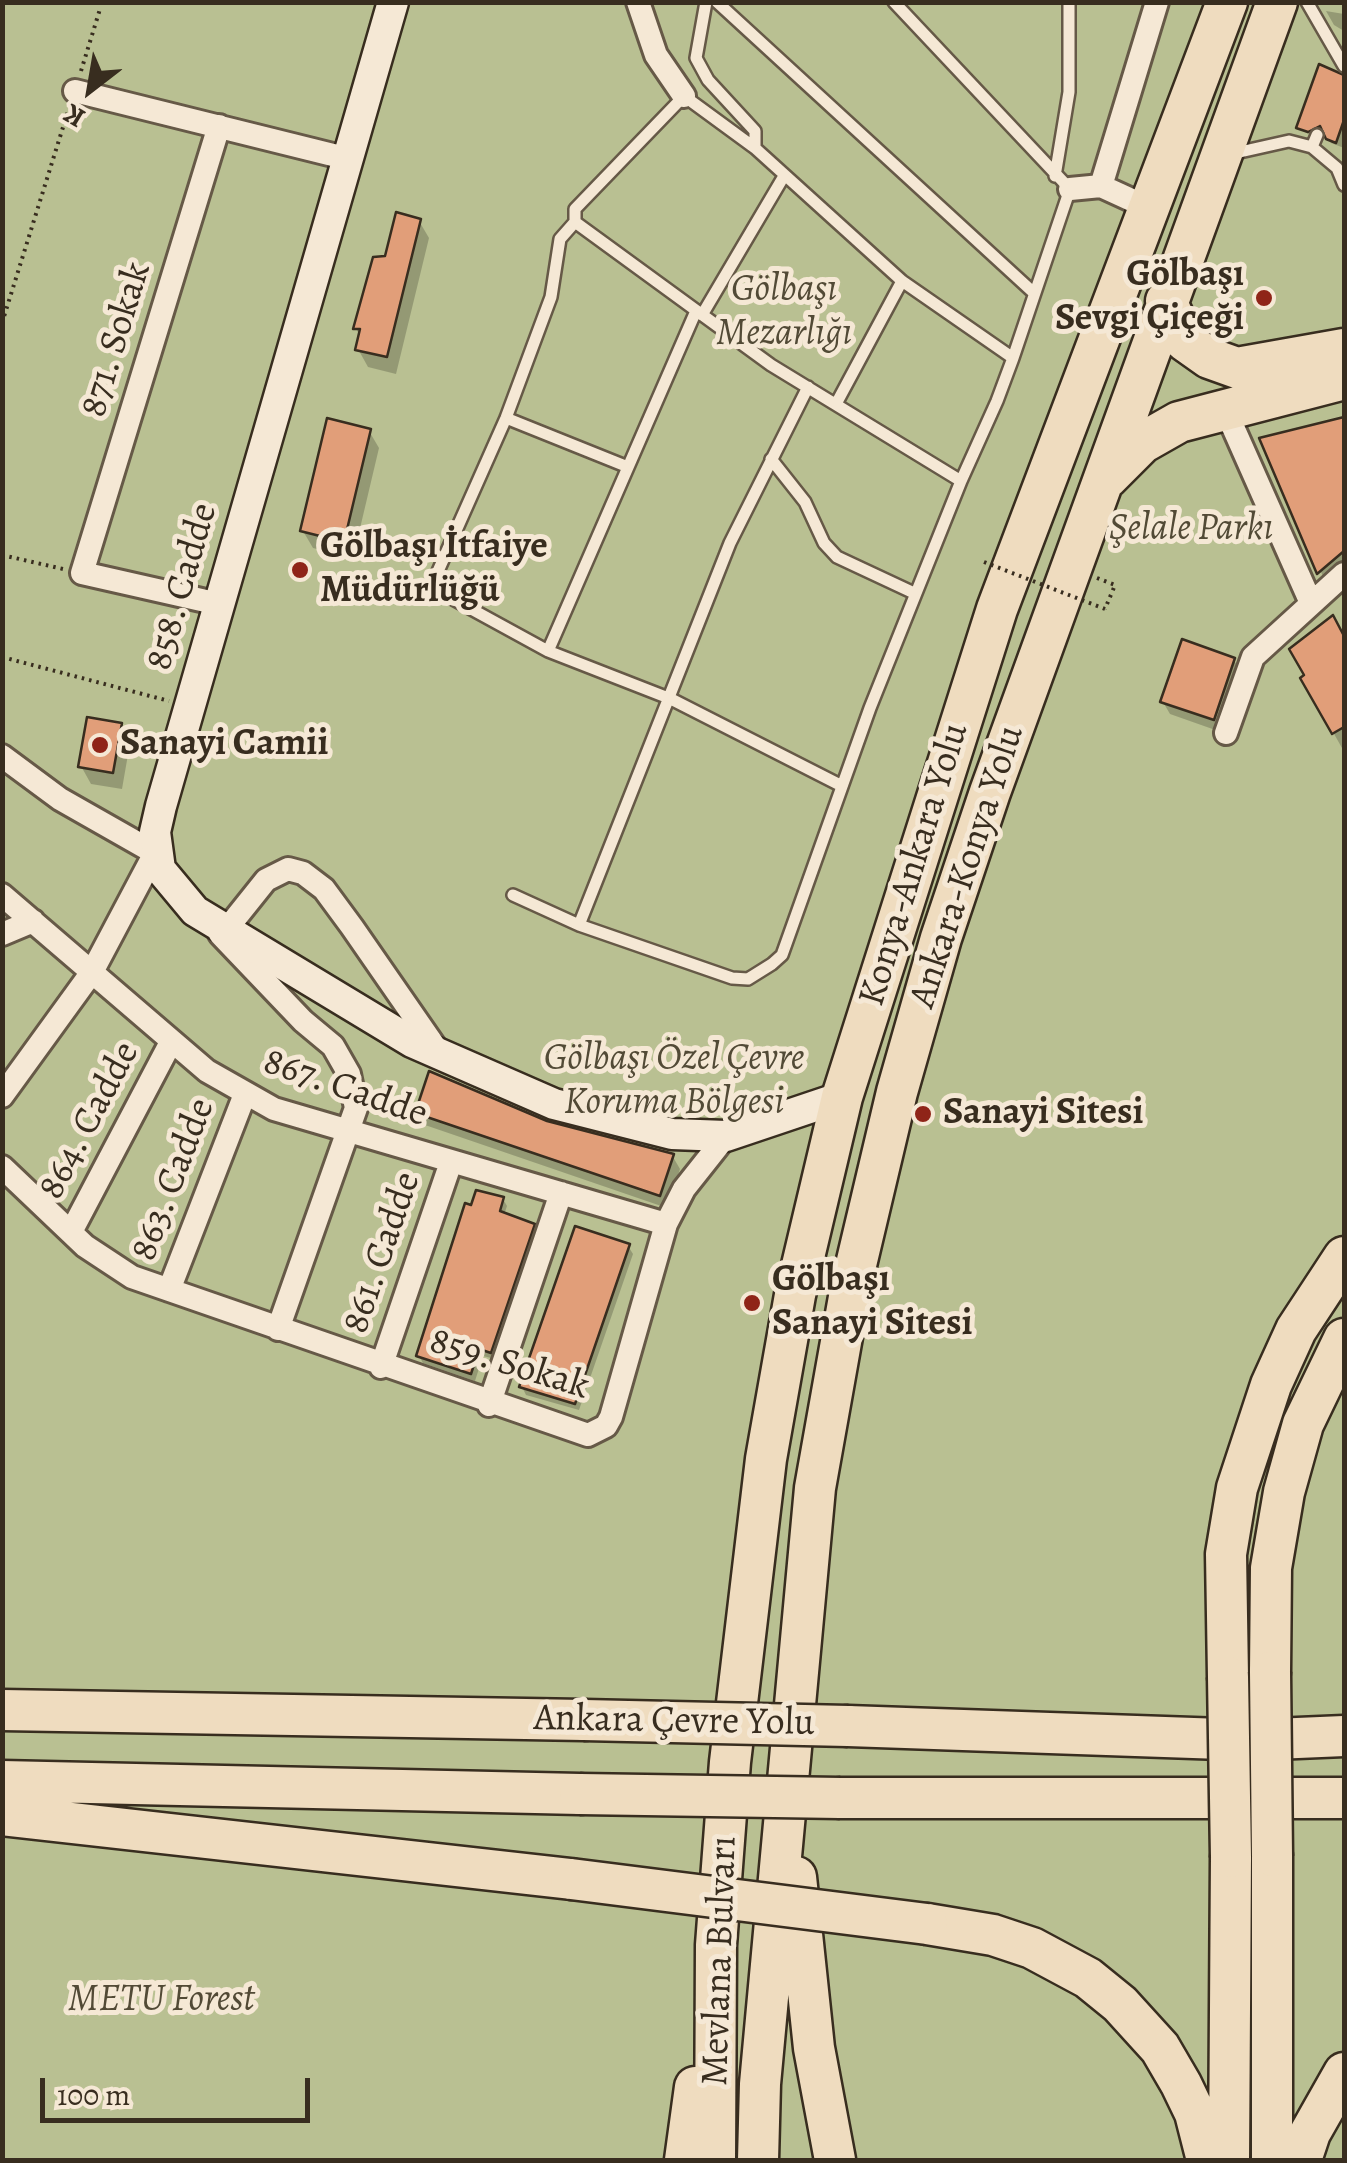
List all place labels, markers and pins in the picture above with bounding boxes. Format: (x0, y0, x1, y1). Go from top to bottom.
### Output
place label: Gölbaşı Sevgi Çiçeği (1055, 253, 1244, 342)
marker: Gölbaşı Sevgi Çiçeği (1253, 287, 1275, 309)
place label: Gölbaşı İtfaiye Müdürlüğü (320, 525, 548, 614)
marker: Gölbaşı İtfaiye Müdürlüğü (289, 559, 311, 581)
place label: Sanayi Camii (120, 722, 329, 768)
marker: Sanayi Camii (89, 734, 111, 756)
place label: Sanayi Sitesi (943, 1091, 1144, 1137)
marker: Sanayi Sitesi (912, 1103, 934, 1125)
place label: Gölbaşı Sanayi Sitesi (772, 1258, 973, 1348)
marker: Gölbaşı Sanayi Sitesi (741, 1292, 763, 1314)

